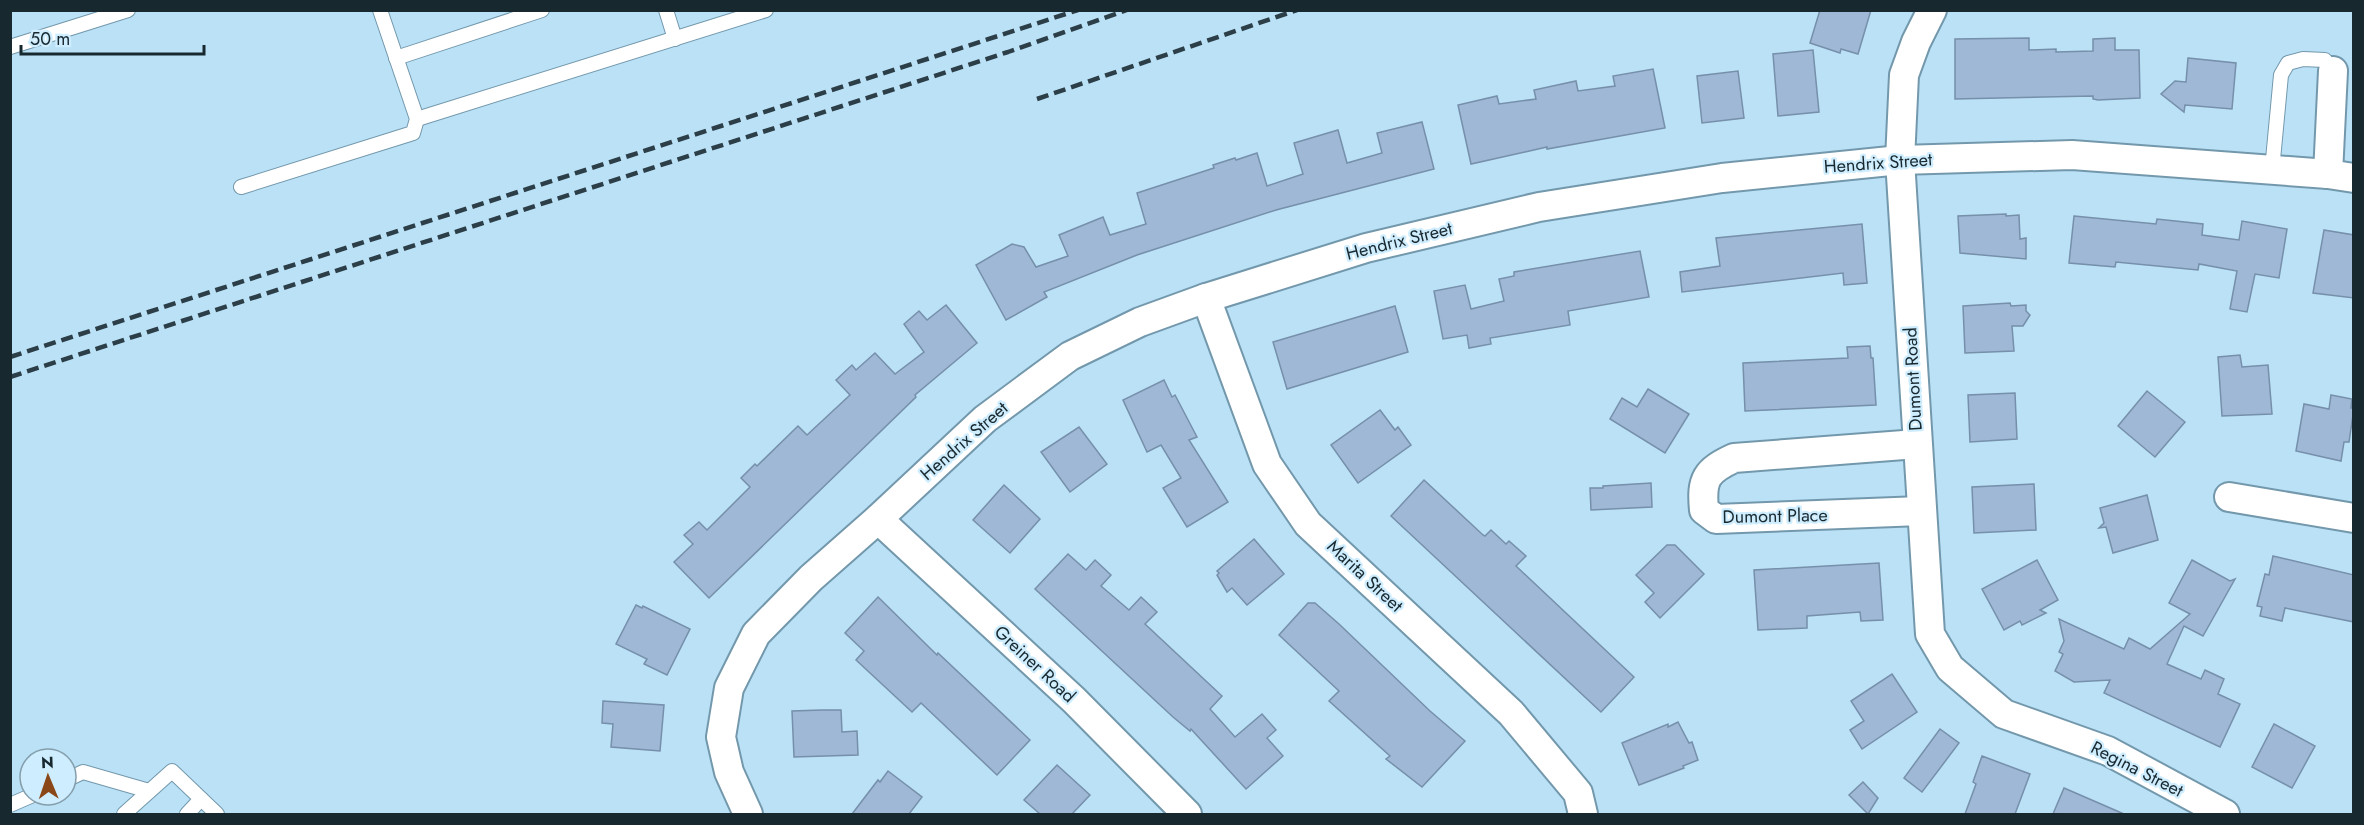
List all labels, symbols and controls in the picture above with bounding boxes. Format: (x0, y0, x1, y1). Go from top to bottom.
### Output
scale bar (21, 18, 204, 56)
text: 50 m (30, 26, 70, 52)
street label: Hendrix Street (1823, 146, 1934, 180)
street label: Hendrix Street (1343, 215, 1455, 267)
street label: Dumont Road (1897, 327, 1929, 431)
street label: Hendrix Street (914, 395, 1014, 486)
street label: Dumont Place (1722, 502, 1828, 530)
street label: Marita Street (1321, 534, 1409, 619)
street label: Greiner Road (988, 619, 1082, 709)
street label: Regina Street (2086, 735, 2188, 804)
north arrow (18, 747, 78, 807)
text: N (41, 751, 54, 774)

